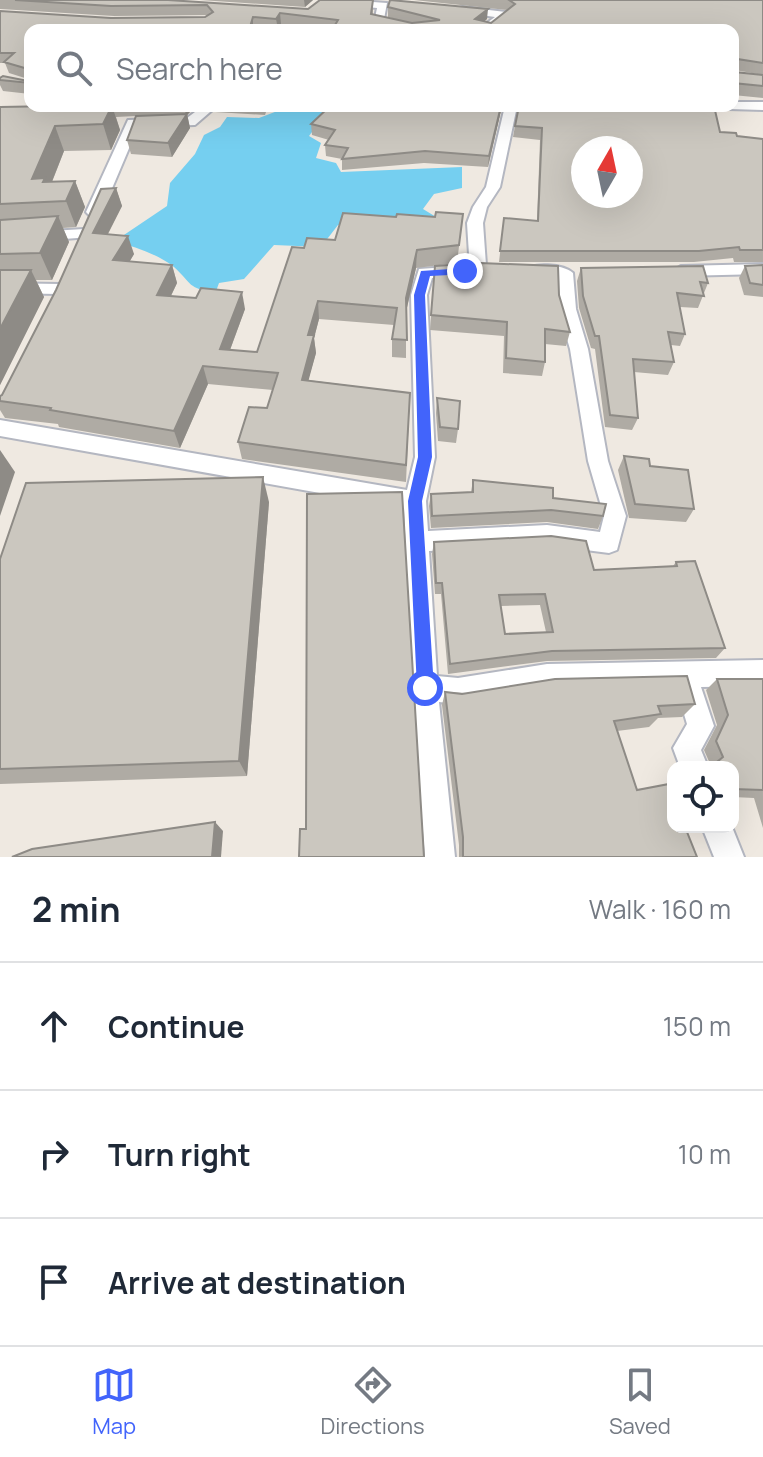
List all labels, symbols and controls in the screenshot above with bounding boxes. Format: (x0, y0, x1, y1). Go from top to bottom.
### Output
search box (24, 24, 739, 112)
icon: search (52, 46, 96, 90)
text: Search here (116, 48, 283, 89)
north arrow (571, 136, 643, 208)
route end (447, 253, 483, 289)
route start (407, 670, 443, 706)
map controls (667, 761, 739, 833)
button: locate (667, 761, 739, 833)
text: 2 min (32, 886, 120, 932)
text: Walk · 160 m (589, 891, 731, 927)
icon: ahead (32, 1004, 76, 1048)
text: Continue (108, 1006, 244, 1047)
text: 150 m (663, 1008, 731, 1044)
icon: right (32, 1132, 76, 1176)
text: Turn right (108, 1134, 251, 1175)
text: 10 m (678, 1136, 731, 1172)
icon: arrive (32, 1260, 76, 1304)
text: Arrive at destination (108, 1262, 406, 1303)
tab: Map (92, 1363, 136, 1441)
tab: Directions (320, 1363, 425, 1441)
tab: Saved (609, 1363, 671, 1441)

